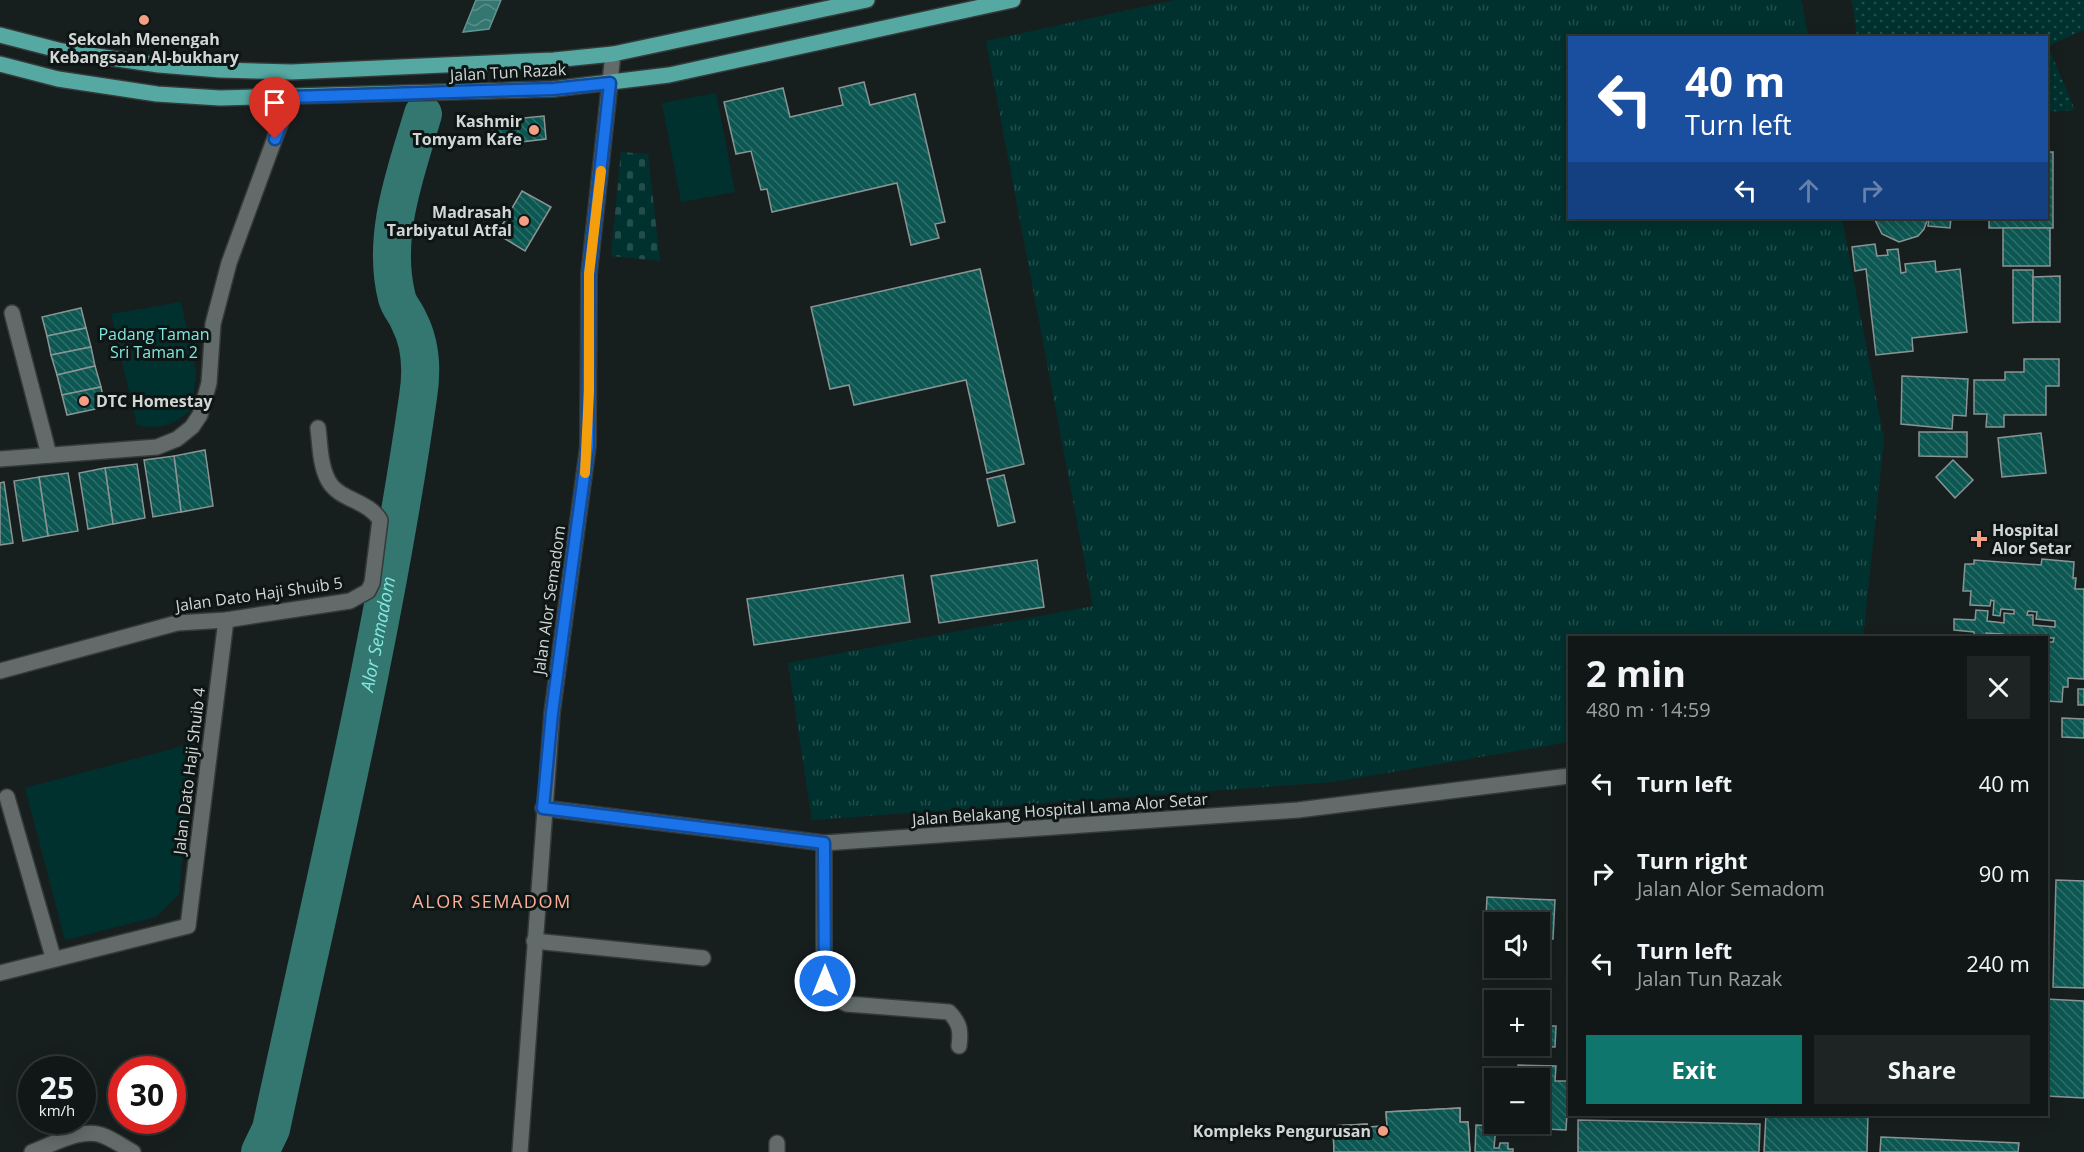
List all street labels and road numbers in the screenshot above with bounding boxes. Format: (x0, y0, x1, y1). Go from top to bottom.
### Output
street label: Jalan Tun Razak (447, 58, 567, 86)
street label: Jalan Alor Semadom (527, 524, 570, 678)
street label: Jalan Dato Haji Shuib 5 (172, 571, 344, 617)
street label: Jalan Dato Haji Shuib 4 (168, 686, 210, 858)
street label: Jalan Belakang Hospital Lama Alor Setar (909, 788, 1209, 830)

